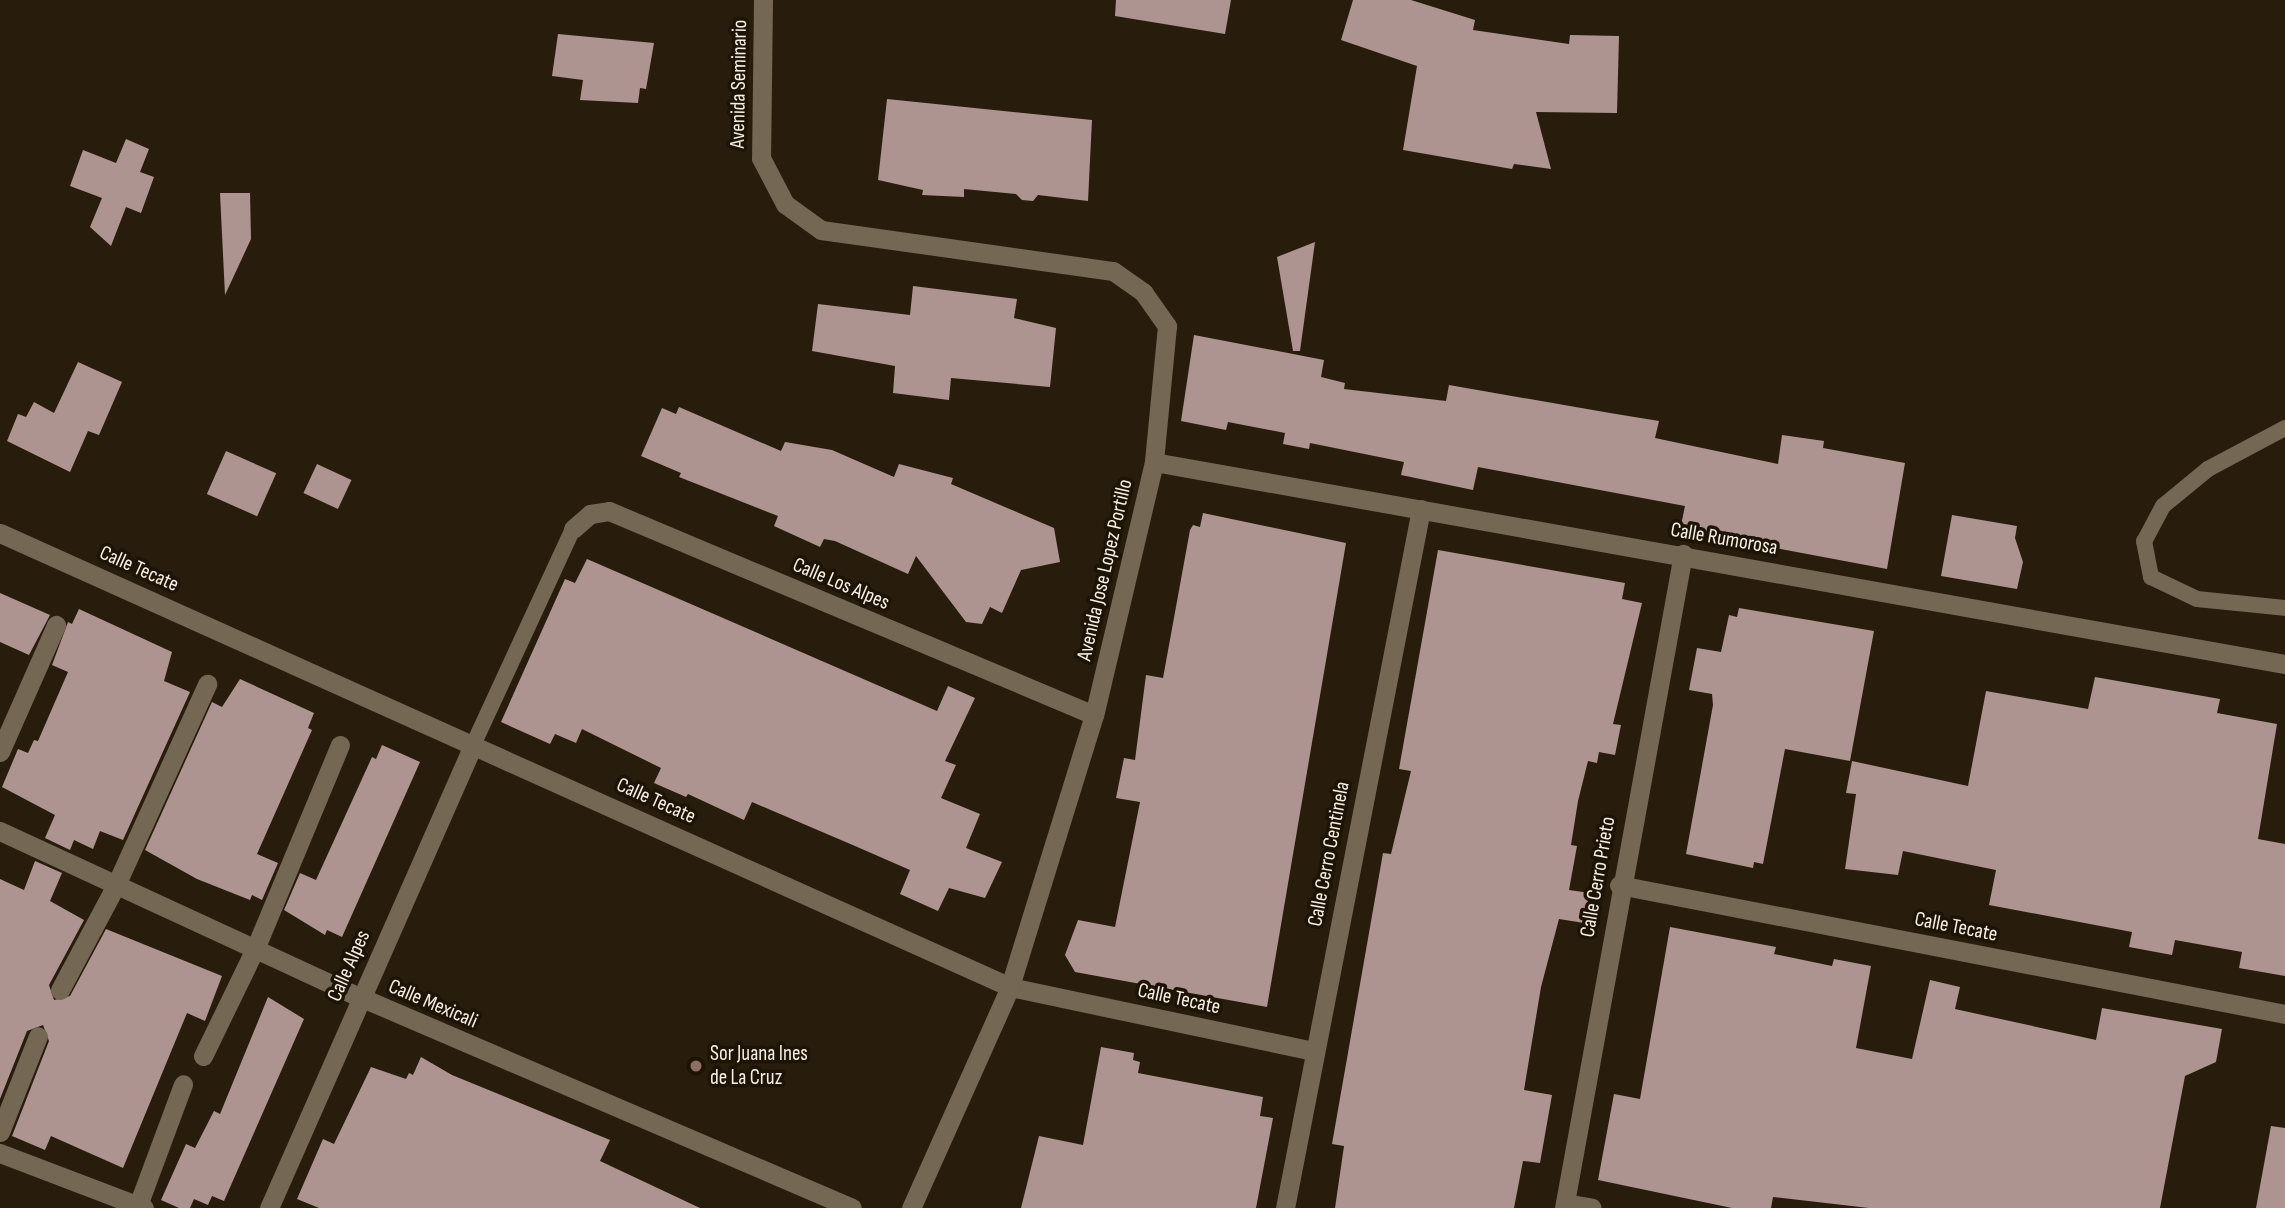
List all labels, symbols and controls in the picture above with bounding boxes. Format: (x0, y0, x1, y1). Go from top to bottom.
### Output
street label: Avenida Seminario (725, 19, 753, 149)
street label: Avenida Jose Lopez Portillo (1072, 477, 1138, 663)
street label: Calle Rumorosa (1669, 517, 1779, 561)
street label: Calle Tecate (96, 540, 182, 598)
street label: Calle Los Alpes (789, 552, 893, 616)
street label: Calle Tecate (613, 772, 699, 830)
street label: Calle Cerro Centinela (1303, 779, 1355, 929)
street label: Calle Cerro Prieto (1575, 815, 1621, 939)
street label: Calle Tecate (1912, 907, 2000, 947)
street label: Calle Alpes (322, 926, 376, 1006)
street label: Calle Mexicali (385, 974, 481, 1034)
street label: Calle Tecate (1135, 978, 1223, 1020)
place label: Sor Juana Ines de La Cruz (710, 1041, 808, 1091)
marker: Sor Juana Ines de La Cruz (688, 1058, 704, 1074)

